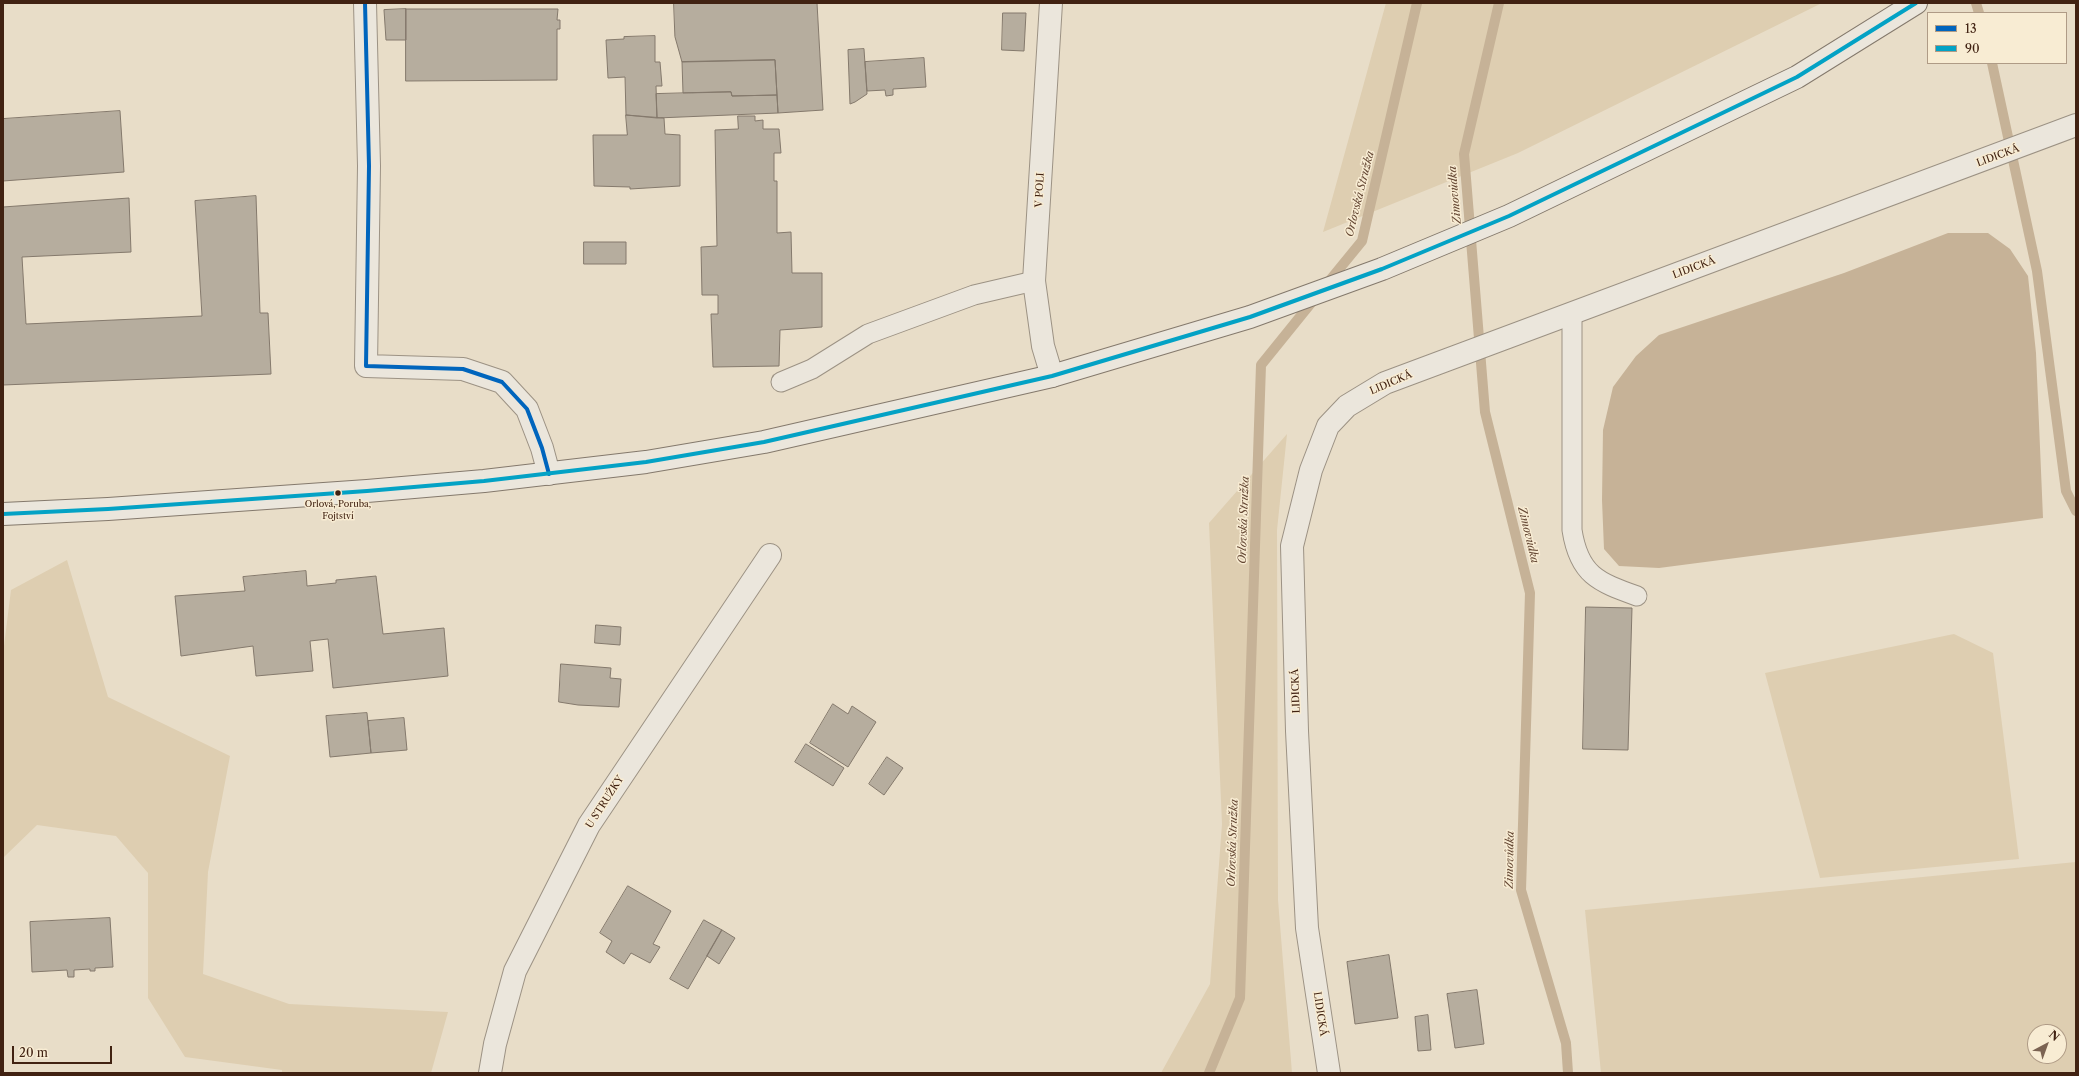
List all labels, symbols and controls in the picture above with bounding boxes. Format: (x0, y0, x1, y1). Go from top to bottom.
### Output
legend (1927, 12, 2067, 64)
text: 13 (1965, 21, 1977, 36)
text: 90 (1965, 41, 1980, 56)
street label: LIDICKÁ (1975, 143, 2021, 169)
water label: Orlovská Stružka (1343, 150, 1377, 238)
water label: Zimovůdka (1446, 166, 1464, 224)
street label: V POLI (1033, 172, 1047, 208)
street label: LIDICKÁ (1671, 255, 1717, 281)
street label: LIDICKÁ (1368, 369, 1414, 397)
water label: Orlovská Stružka (1236, 476, 1252, 564)
marker: Orlová, Poruba, Fojtství (333, 488, 343, 498)
place label: Orlová, Poruba, Fojtství (305, 499, 371, 520)
water label: Zimovůdka (1515, 505, 1541, 565)
street label: LIDICKÁ (1289, 668, 1303, 714)
street label: U STRUŽKY (584, 773, 626, 831)
water label: Orlovská Stružka (1225, 799, 1241, 887)
water label: Zimovůdka (1503, 831, 1517, 889)
street label: LIDICKÁ (1311, 991, 1329, 1037)
north arrow (2027, 1024, 2067, 1064)
text: N (2046, 1027, 2062, 1044)
scale bar (14, 1038, 114, 1064)
text: 20 m (19, 1045, 48, 1060)

